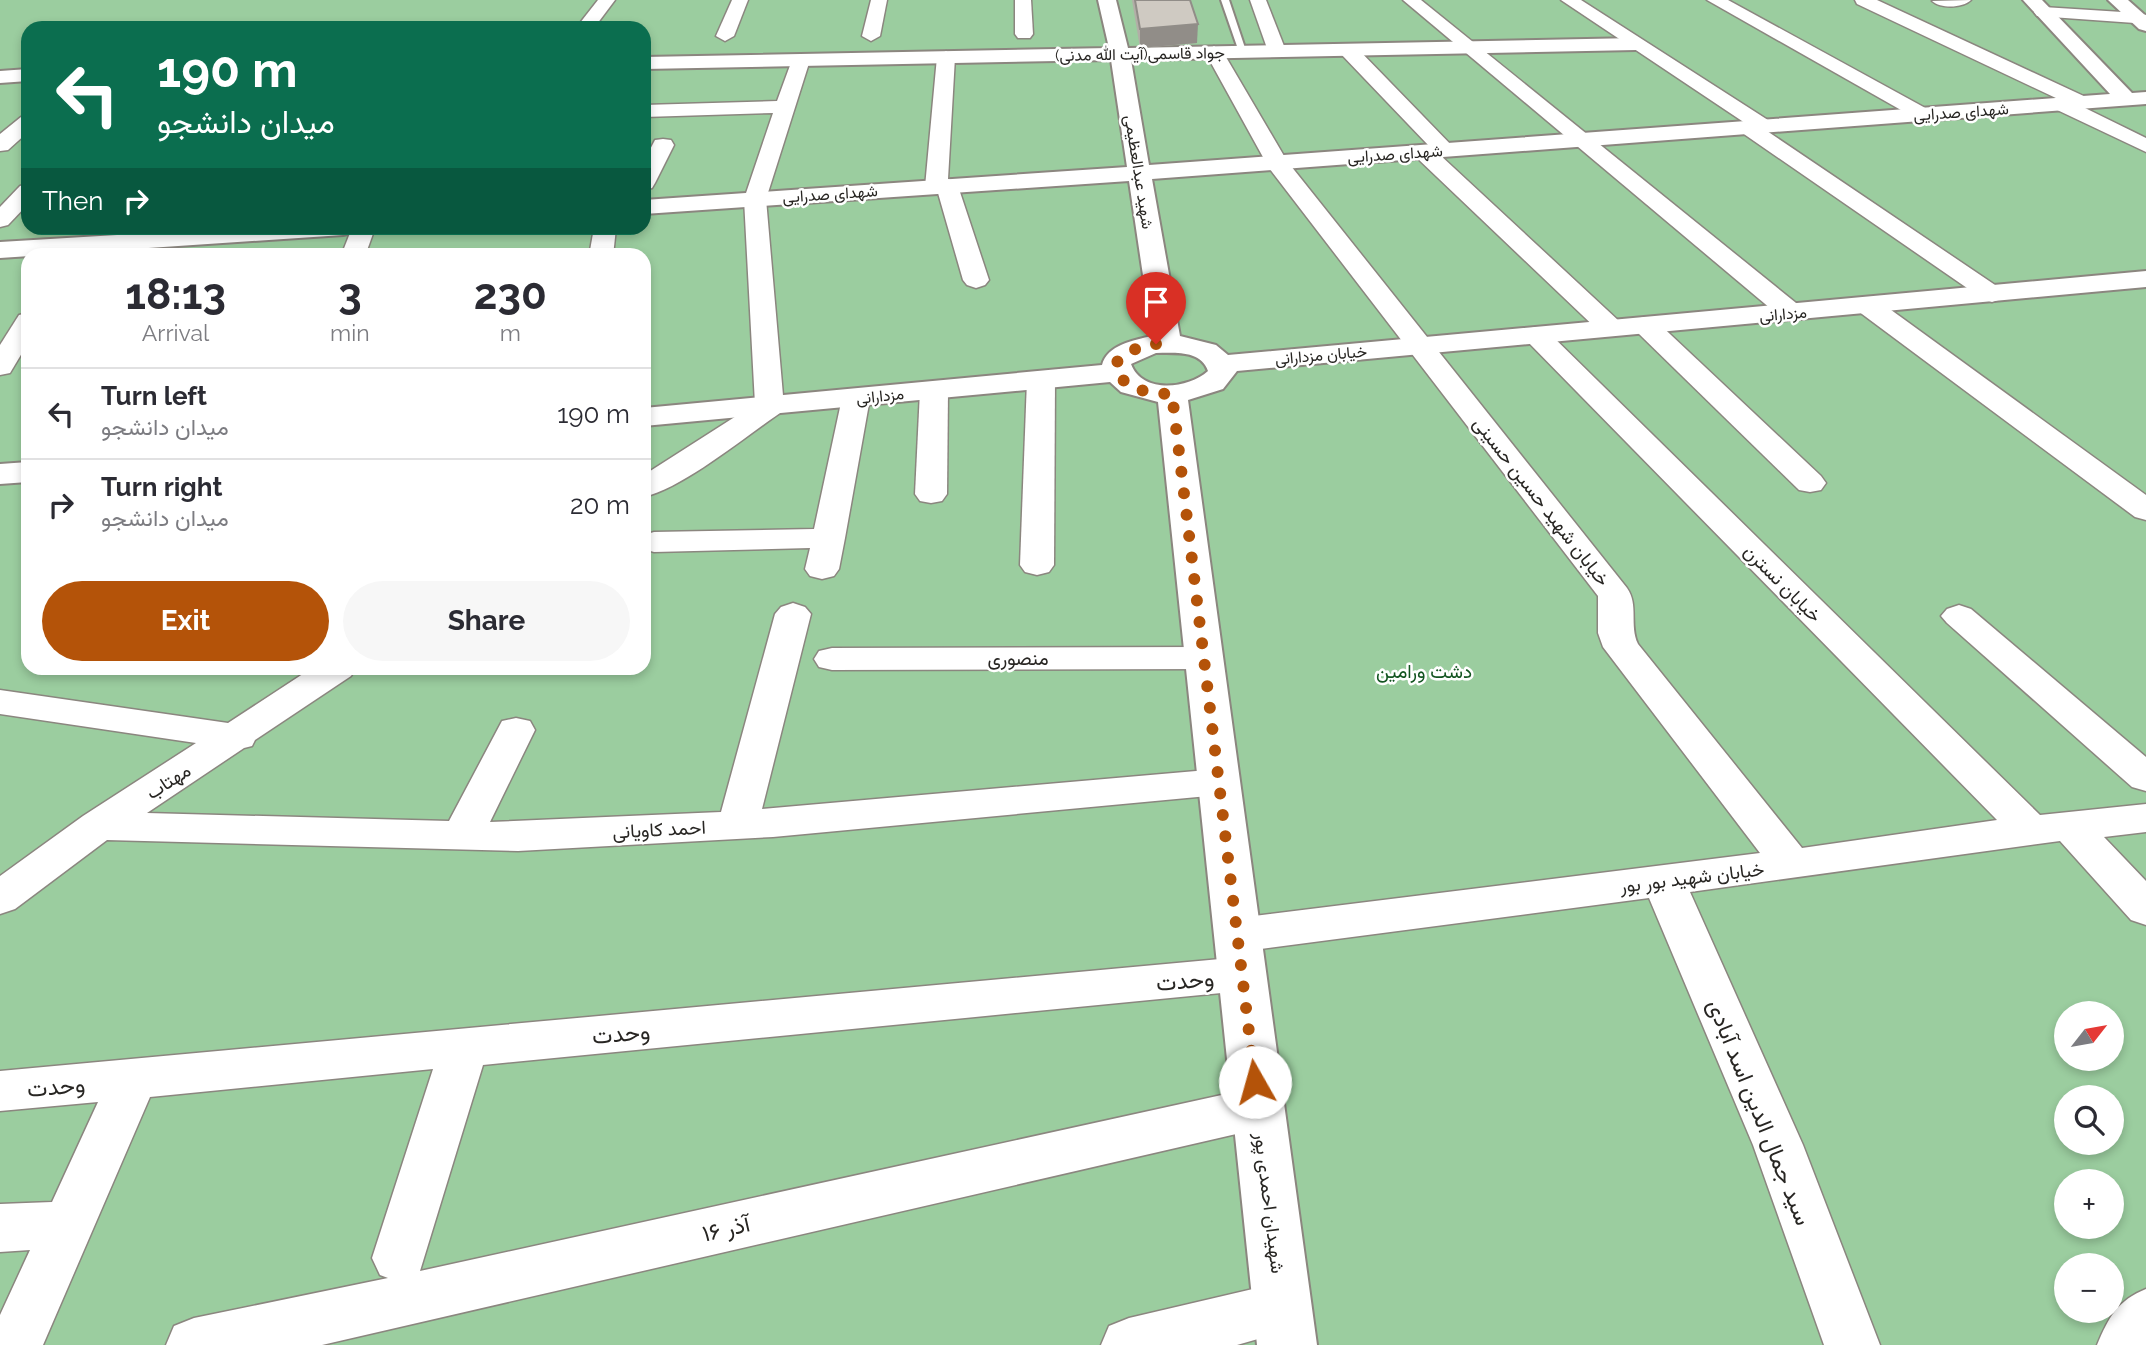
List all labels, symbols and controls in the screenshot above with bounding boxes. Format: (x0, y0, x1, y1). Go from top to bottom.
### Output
text: 190 m (157, 41, 298, 98)
street label: جواد قاسمی(آیت الله مدنی) (1055, 43, 1225, 66)
icon: left (42, 49, 133, 140)
street label: شهدای صدرایی (1913, 99, 2009, 126)
text: میدان دانشجو (157, 103, 335, 140)
street label: شهید عبدالعظیمی (1120, 114, 1157, 231)
street label: شهدای صدرایی (1347, 141, 1443, 168)
street label: شهدای صدرایی (782, 181, 878, 208)
icon: right (117, 182, 155, 220)
text: Then (42, 186, 103, 216)
text: 18:13 (125, 270, 226, 319)
text: 3 (338, 270, 362, 319)
text: 230 (474, 270, 547, 319)
pin (1126, 272, 1186, 344)
icon: arrive (1137, 283, 1175, 321)
street label: مزدارانی (1758, 302, 1808, 327)
text: Arrival (142, 319, 209, 346)
text: min (330, 319, 370, 346)
text: m (500, 319, 521, 346)
street label: خیابان مزدارانی (1274, 341, 1368, 369)
text: Turn left (101, 381, 207, 411)
street label: مزدارانی (855, 384, 905, 409)
icon: left (42, 395, 80, 433)
text: 190 m (557, 399, 630, 429)
street label: خیابان شهید حسین حسینی (1468, 412, 1615, 591)
text: میدان دانشجو (101, 413, 229, 440)
text: Turn right (101, 472, 222, 502)
icon: right (42, 486, 80, 524)
text: 20 m (570, 490, 630, 520)
text: میدان دانشجو (101, 504, 229, 531)
street label: خیابان نسترن (1739, 540, 1826, 627)
button: Exit (42, 581, 329, 661)
button: Share (343, 581, 630, 661)
street label: منصوری (987, 647, 1049, 670)
park label: دشت ورامین (1376, 660, 1472, 683)
street label: مهتاب (142, 759, 195, 804)
street label: احمد کاویانی (612, 816, 706, 843)
street label: خیابان شهید بور بور (1618, 857, 1765, 898)
street label: وحدت (1155, 964, 1215, 997)
street label: سید جمال الدین اسد آبادی (1700, 995, 1818, 1230)
north arrow (2054, 1001, 2124, 1071)
map controls (2054, 1001, 2124, 1323)
street label: وحدت (591, 1017, 651, 1050)
position arrow (1218, 1045, 1292, 1119)
street label: وحدت (26, 1070, 86, 1103)
button: search (2054, 1085, 2124, 1155)
street label: شهیدان احمدی پور (1247, 1130, 1290, 1275)
button: + (2054, 1169, 2124, 1239)
street label: ۱۶ آذر (700, 1209, 754, 1248)
button: − (2054, 1253, 2124, 1323)

